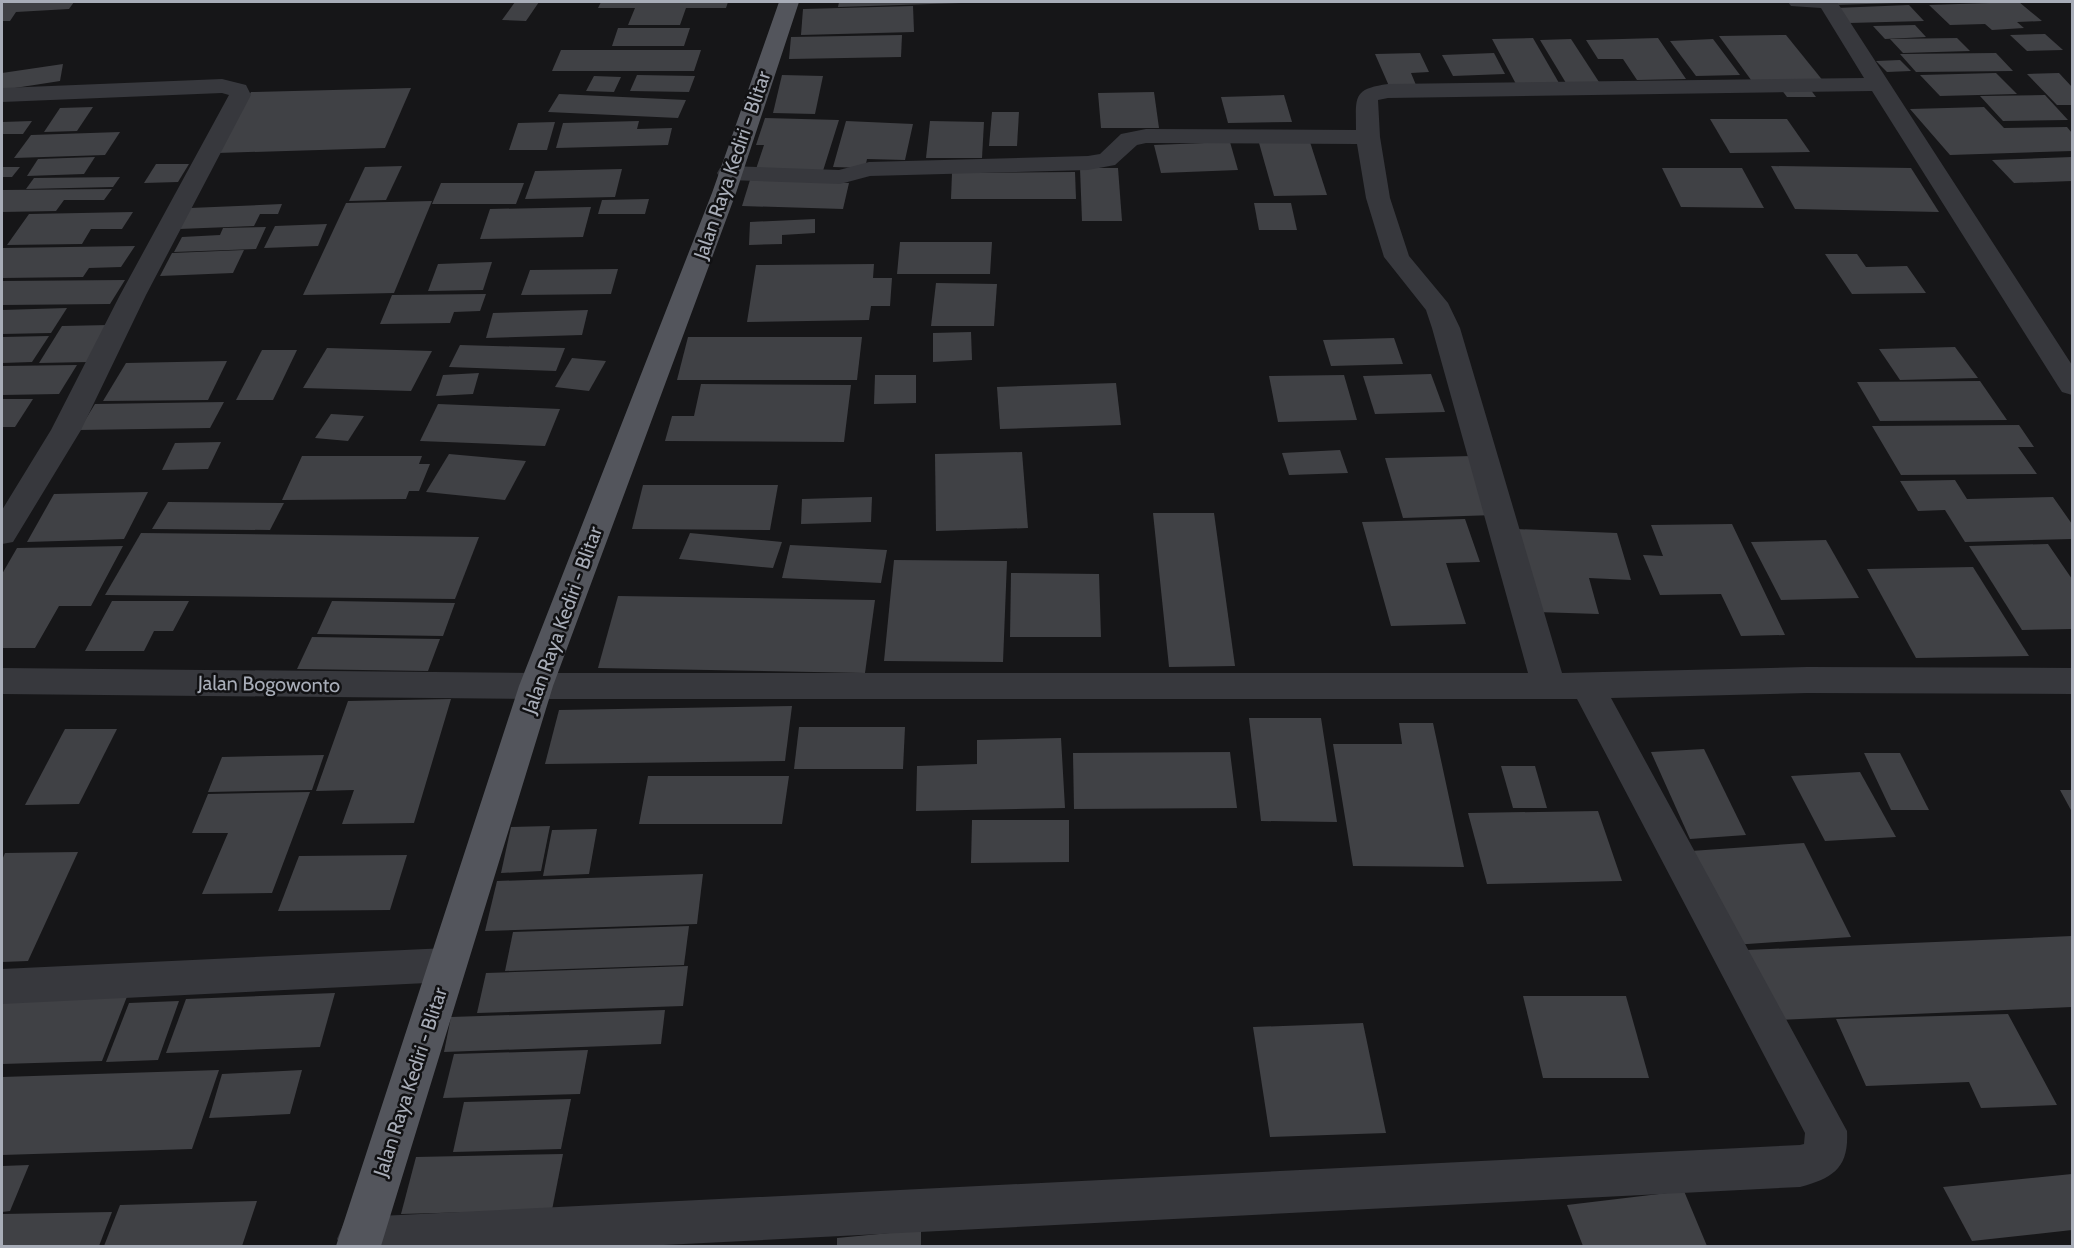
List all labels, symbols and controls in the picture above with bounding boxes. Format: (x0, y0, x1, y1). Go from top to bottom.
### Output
street label: Jalan Raya Kediri - Blitar (688, 67, 776, 263)
street label: Jalan Raya Kediri - Blitar (517, 522, 607, 718)
street label: Jalan Bogowonto (197, 671, 340, 697)
street label: Jalan Raya Kediri - Blitar (368, 984, 452, 1181)

